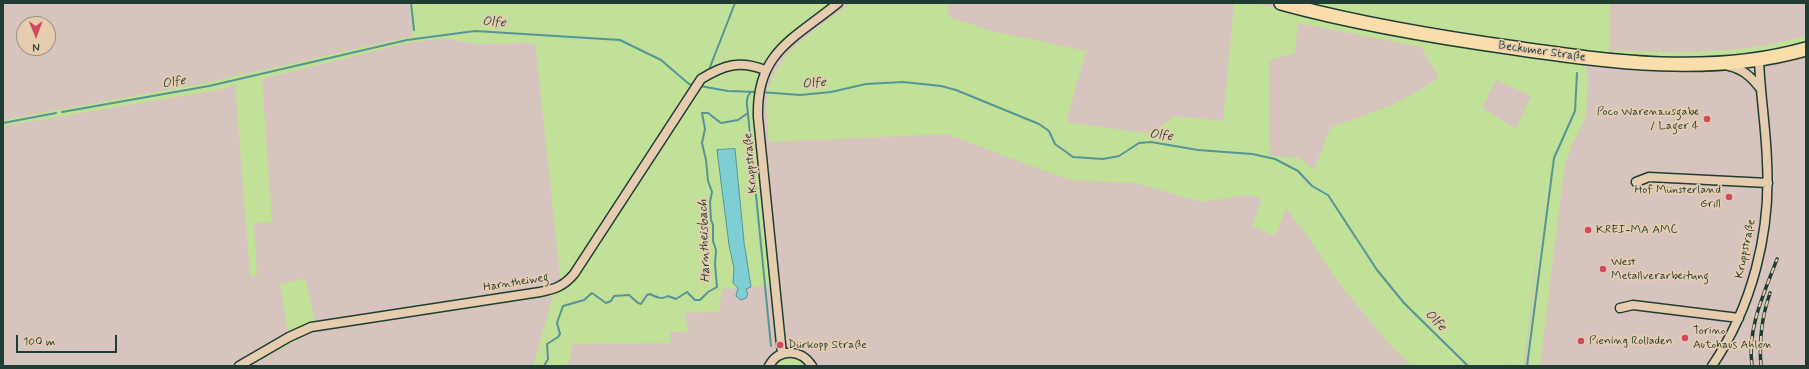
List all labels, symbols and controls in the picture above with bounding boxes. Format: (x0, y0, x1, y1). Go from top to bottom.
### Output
water label: Olfe (482, 15, 506, 31)
north arrow (16, 16, 56, 56)
street label: Beckumer Straße (1497, 39, 1587, 65)
text: N (32, 40, 40, 54)
water label: Olfe (161, 73, 187, 93)
water label: Olfe (802, 75, 826, 93)
place label: Poco Warenausgabe / Lager 4 (1597, 105, 1699, 133)
marker: Poco Warenausgabe / Lager 4 (1702, 114, 1712, 124)
water label: Olfe (1148, 127, 1174, 145)
street label: Kruppstraße (741, 132, 761, 194)
place label: Hof Münsterland Grill (1634, 183, 1721, 211)
marker: Hof Münsterland Grill (1724, 192, 1734, 202)
water label: Harntheisbach (696, 199, 714, 283)
street label: Kruppstraße (1733, 218, 1759, 280)
place label: KREI-MA AMC (1596, 223, 1678, 237)
marker: KREI-MA AMC (1583, 225, 1593, 235)
place label: West Metallverarbeitung (1611, 255, 1709, 283)
marker: West Metallverarbeitung (1598, 264, 1608, 274)
street label: Harntheiweg (482, 271, 550, 295)
water label: Olfe (1421, 307, 1449, 335)
place label: Torino Autohaus Ahlen (1693, 324, 1773, 352)
scale bar (18, 327, 119, 353)
marker: Torino Autohaus Ahlen (1680, 333, 1690, 343)
text: 100 m (23, 334, 55, 350)
place label: Piening Rolladen (1589, 334, 1672, 348)
marker: Piening Rolladen (1576, 336, 1586, 346)
place label: Dürkopp Straße (788, 338, 867, 352)
marker: Dürkopp Straße (775, 340, 785, 350)

